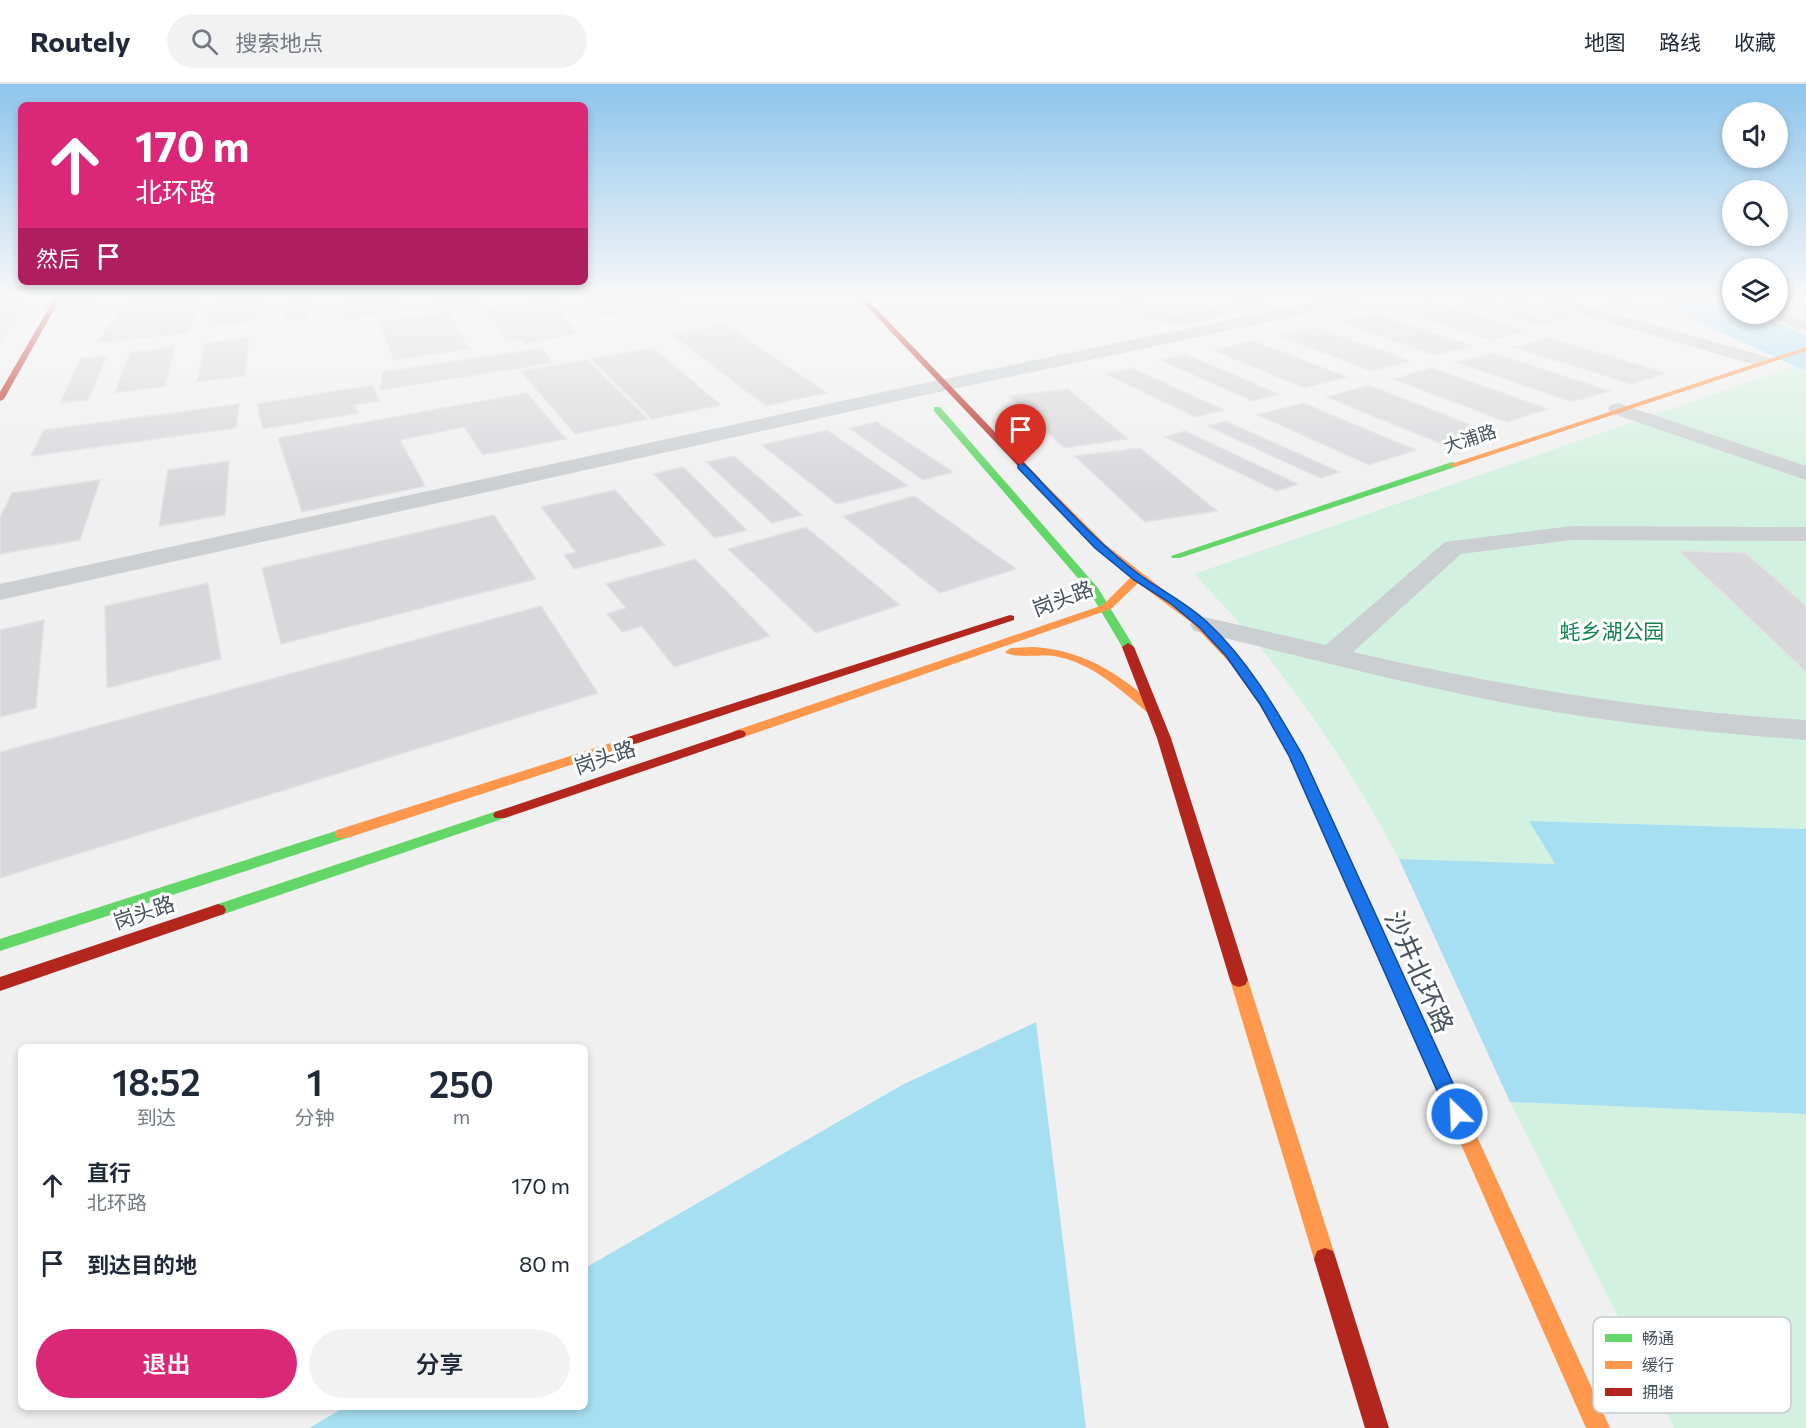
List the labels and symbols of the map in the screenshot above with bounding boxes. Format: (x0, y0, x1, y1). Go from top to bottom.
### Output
pin (995, 404, 1046, 466)
street label: 大浦路 (1441, 419, 1499, 457)
street label: 岗头路 (1029, 575, 1096, 621)
park label: 蚝乡湖公园 (1560, 618, 1665, 643)
street label: 岗头路 (571, 735, 638, 779)
street label: 岗头路 (110, 890, 177, 934)
street label: 沙井北环路 (1380, 906, 1461, 1037)
position arrow (1425, 1082, 1489, 1146)
legend (1593, 1317, 1791, 1413)
text: 畅通 (1642, 1328, 1674, 1347)
text: 缓行 (1642, 1355, 1674, 1374)
text: 拥堵 (1642, 1382, 1674, 1401)

